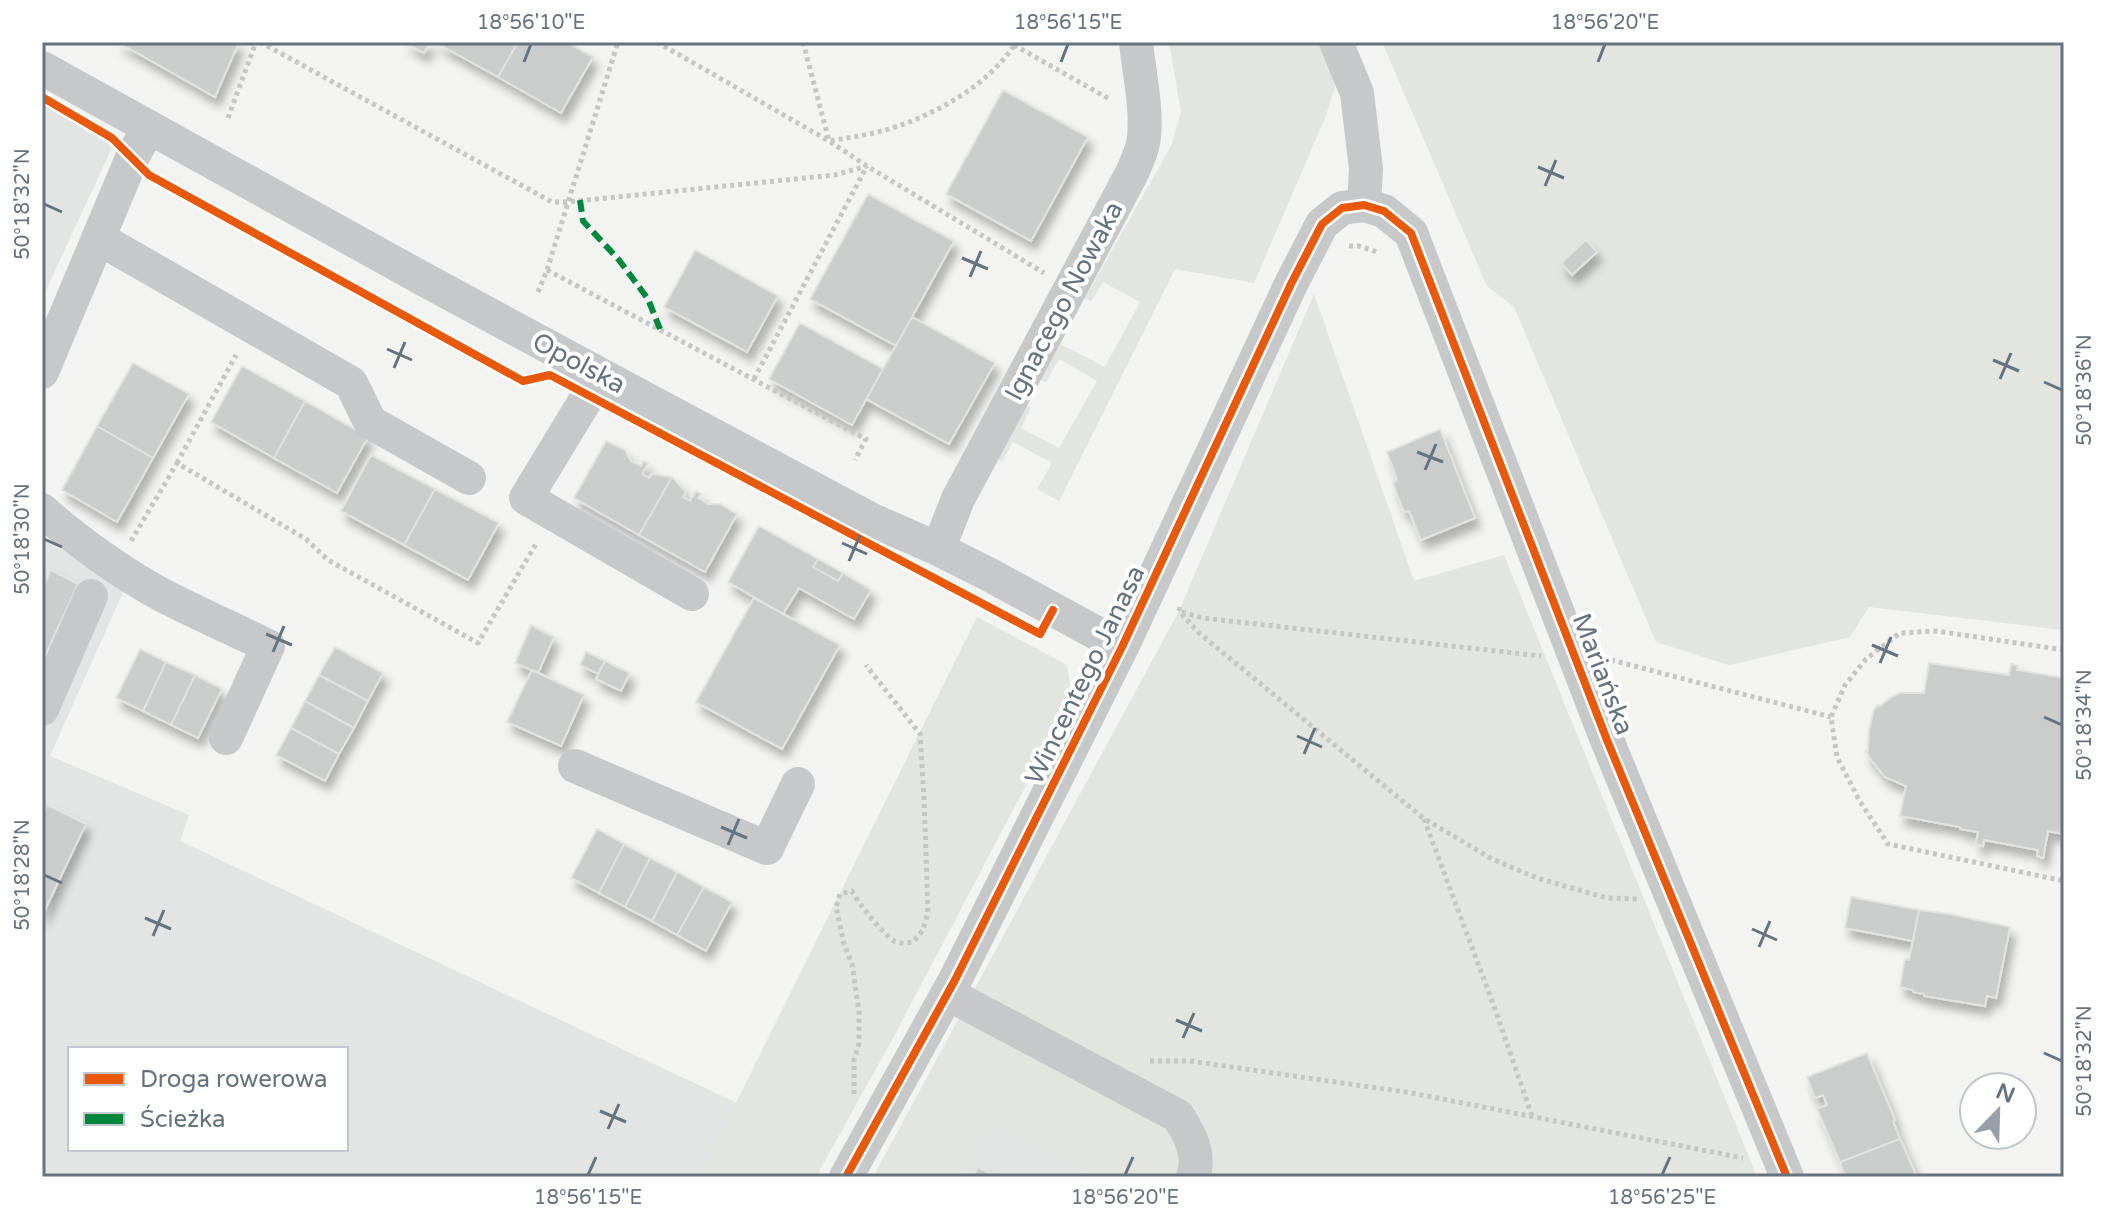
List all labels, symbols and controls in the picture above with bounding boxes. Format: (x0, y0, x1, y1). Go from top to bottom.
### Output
text: 18°56'10"E (477, 11, 585, 35)
text: 18°56'15"E (1014, 11, 1122, 35)
text: 18°56'20"E (1551, 11, 1659, 35)
text: 50°18'32"N (11, 148, 35, 260)
street label: Ignacego Nowaka (998, 196, 1130, 406)
street label: Opolska (527, 326, 631, 400)
text: 50°18'36"N (2073, 334, 2097, 446)
text: 50°18'30"N (11, 483, 35, 595)
street label: Wincentego Janasa (1018, 560, 1152, 790)
street label: Mariańska (1566, 609, 1640, 739)
text: 50°18'34"N (2073, 669, 2097, 781)
text: 50°18'28"N (11, 819, 35, 931)
text: 50°18'32"N (2073, 1005, 2097, 1117)
legend (68, 1047, 348, 1151)
text: Droga rowerowa (140, 1065, 327, 1094)
north arrow (1958, 1071, 2038, 1151)
text: N (1992, 1078, 2019, 1109)
text: Ścieżka (140, 1104, 225, 1134)
text: 18°56'15"E (534, 1186, 642, 1210)
text: 18°56'20"E (1071, 1186, 1179, 1210)
text: 18°56'25"E (1608, 1186, 1716, 1210)

